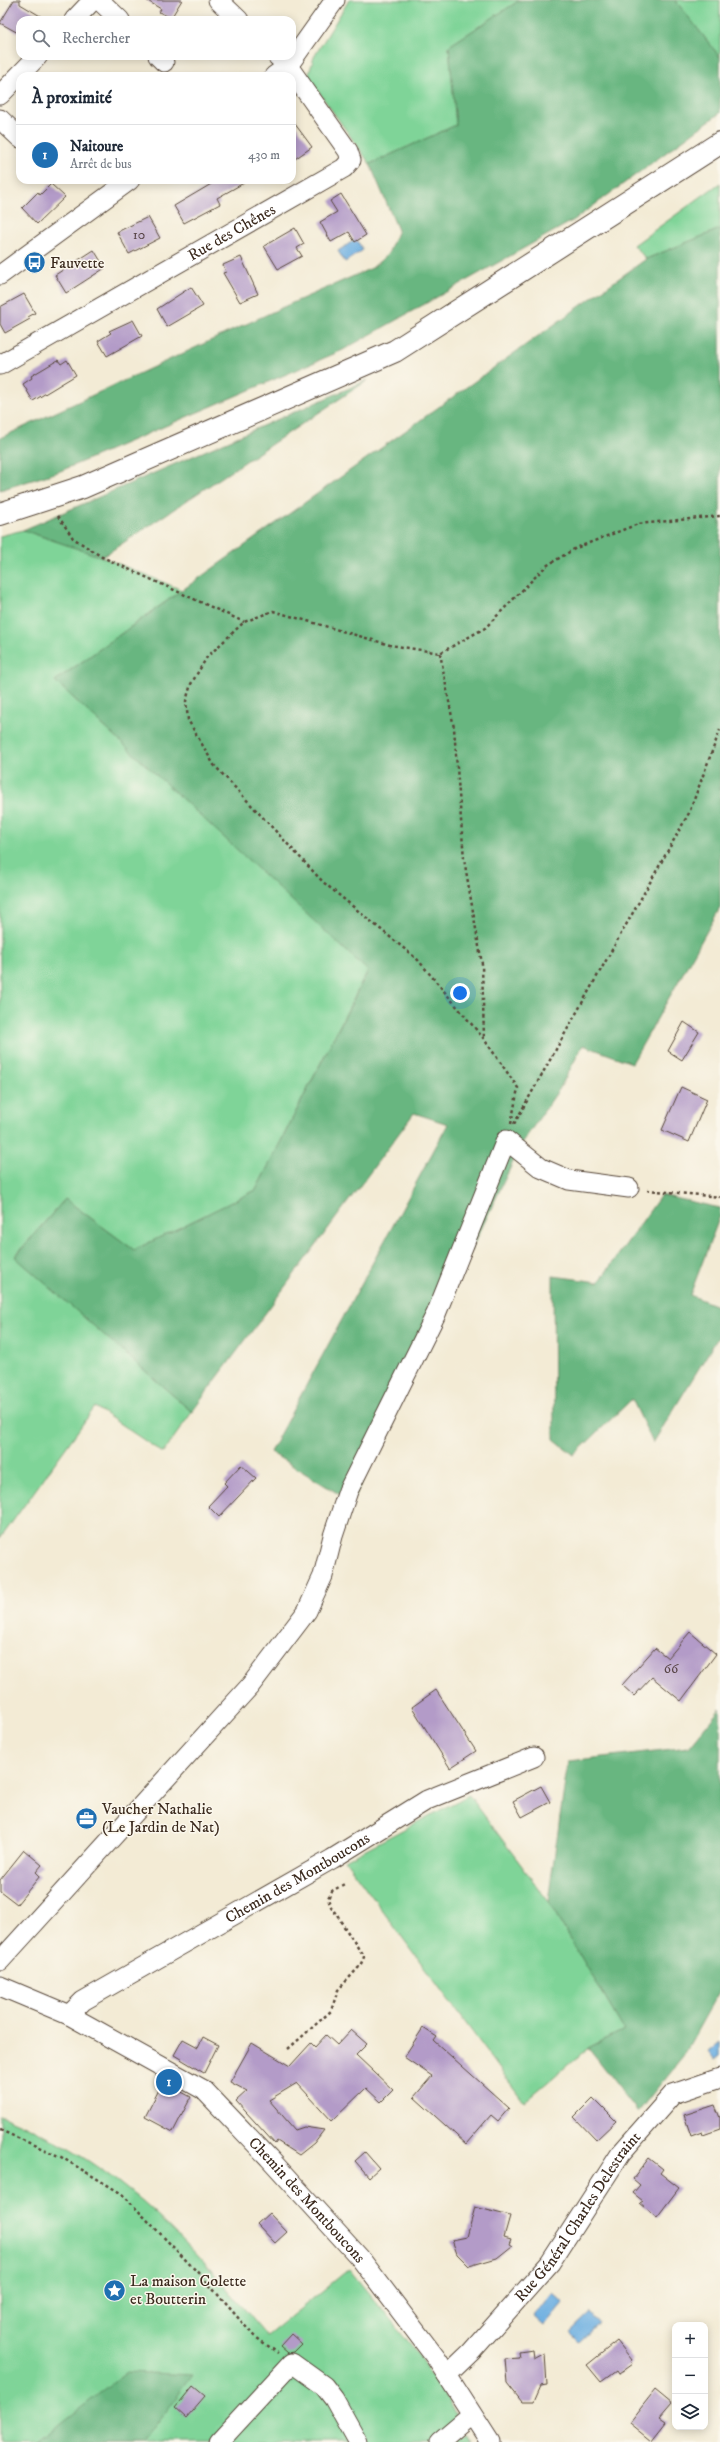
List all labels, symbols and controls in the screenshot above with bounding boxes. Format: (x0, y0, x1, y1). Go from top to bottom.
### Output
search box (16, 16, 296, 60)
icon: search (30, 27, 52, 49)
text: Rechercher (62, 29, 130, 48)
text: À proximité (32, 87, 112, 109)
text: Naitoure (70, 137, 123, 156)
text: 1 (43, 147, 47, 163)
text: 430 m (248, 147, 280, 163)
text: Arrêt de bus (70, 156, 132, 172)
street label: Rue des Chênes (184, 199, 279, 265)
house number: 10 (133, 226, 145, 244)
bus stop icon: Fauvette (21, 250, 47, 276)
place label: Fauvette (50, 253, 105, 273)
your location (450, 983, 470, 1003)
house number: 66 (664, 1660, 679, 1678)
place label: Vaucher Nathalie (Le Jardin de Nat) (101, 1799, 220, 1837)
office icon: Vaucher Nathalie (Le Jardin de Nat) (74, 1805, 100, 1831)
street label: Chemin des Montboucons (222, 1828, 373, 1928)
pin: 1 (156, 2067, 182, 2097)
street label: Rue Général Charles Delestraint (510, 2127, 645, 2306)
street label: Chemin des Montboucons (244, 2133, 370, 2267)
place label: La maison Colette et Boutterin (130, 2271, 247, 2309)
place icon: La maison Colette et Boutterin (102, 2277, 128, 2303)
map controls (672, 2322, 708, 2430)
button: + (672, 2322, 708, 2358)
button: − (672, 2358, 708, 2394)
button: layers (672, 2394, 708, 2430)

